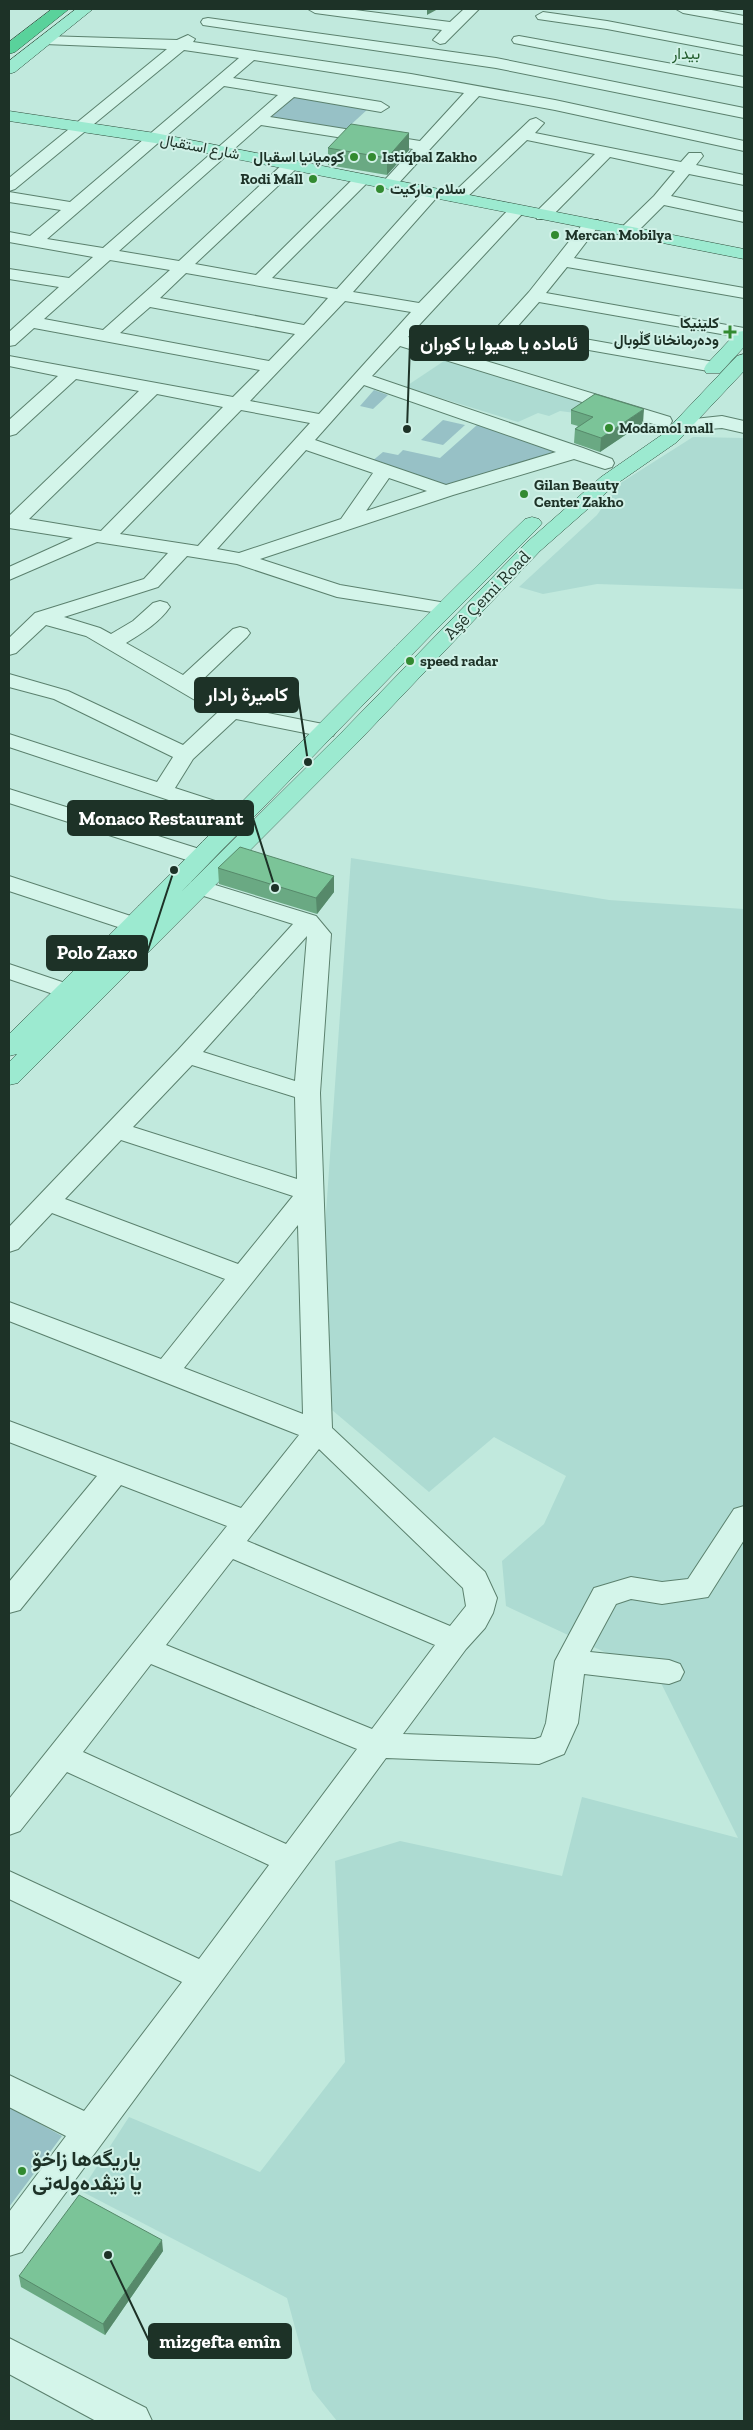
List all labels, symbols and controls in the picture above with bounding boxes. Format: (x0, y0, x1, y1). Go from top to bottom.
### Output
district label: بيدار (671, 44, 700, 64)
street label: شارع استقبال (158, 130, 242, 166)
place label: كومپانیا اسقبال (253, 148, 344, 167)
place label: Istiqbal Zakho (382, 148, 477, 166)
marker: كومپانیا اسقبال (348, 151, 360, 163)
marker: Istiqbal Zakho (366, 151, 378, 163)
place label: Rodi Mall (240, 170, 303, 188)
marker: Rodi Mall (307, 173, 319, 185)
place label: سلام ماركيت (390, 180, 466, 199)
marker: سلام ماركيت (374, 183, 386, 195)
place label: Mercan Mobilya (565, 226, 672, 244)
marker: Mercan Mobilya (549, 229, 561, 241)
place label: کلینیکا ودەرمانخانا گڵوبال (614, 314, 719, 349)
marker: کلینیکا ودەرمانخانا گڵوبال (723, 325, 737, 339)
callout: ئاماده یا هیوا یا کوران (410, 326, 588, 360)
text: ئاماده یا هیوا یا کوران (420, 332, 578, 356)
place label: Modamol mall (619, 419, 714, 437)
marker: Modamol mall (603, 422, 615, 434)
place label: Gilan Beauty Center Zakho (534, 476, 624, 511)
marker: Gilan Beauty Center Zakho (518, 488, 530, 500)
street label: Aşê Çemi Road (439, 546, 535, 644)
place label: speed radar (420, 652, 499, 670)
marker: speed radar (404, 655, 416, 667)
callout: كاميرة رادار (195, 678, 298, 712)
text: كاميرة رادار (205, 683, 289, 707)
callout: Monaco Restaurant (68, 801, 253, 835)
text: Monaco Restaurant (79, 807, 244, 830)
callout: Polo Zaxo (47, 936, 147, 970)
text: Polo Zaxo (57, 941, 137, 964)
place label: یاریگه‌ها زاخۆ یا نێڤده‌وله‌تی (32, 2146, 142, 2196)
marker: یاریگه‌ها زاخۆ یا نێڤده‌وله‌تی (16, 2165, 28, 2177)
callout: mizgefta emîn (149, 2324, 291, 2358)
text: mizgefta emîn (159, 2330, 281, 2353)

